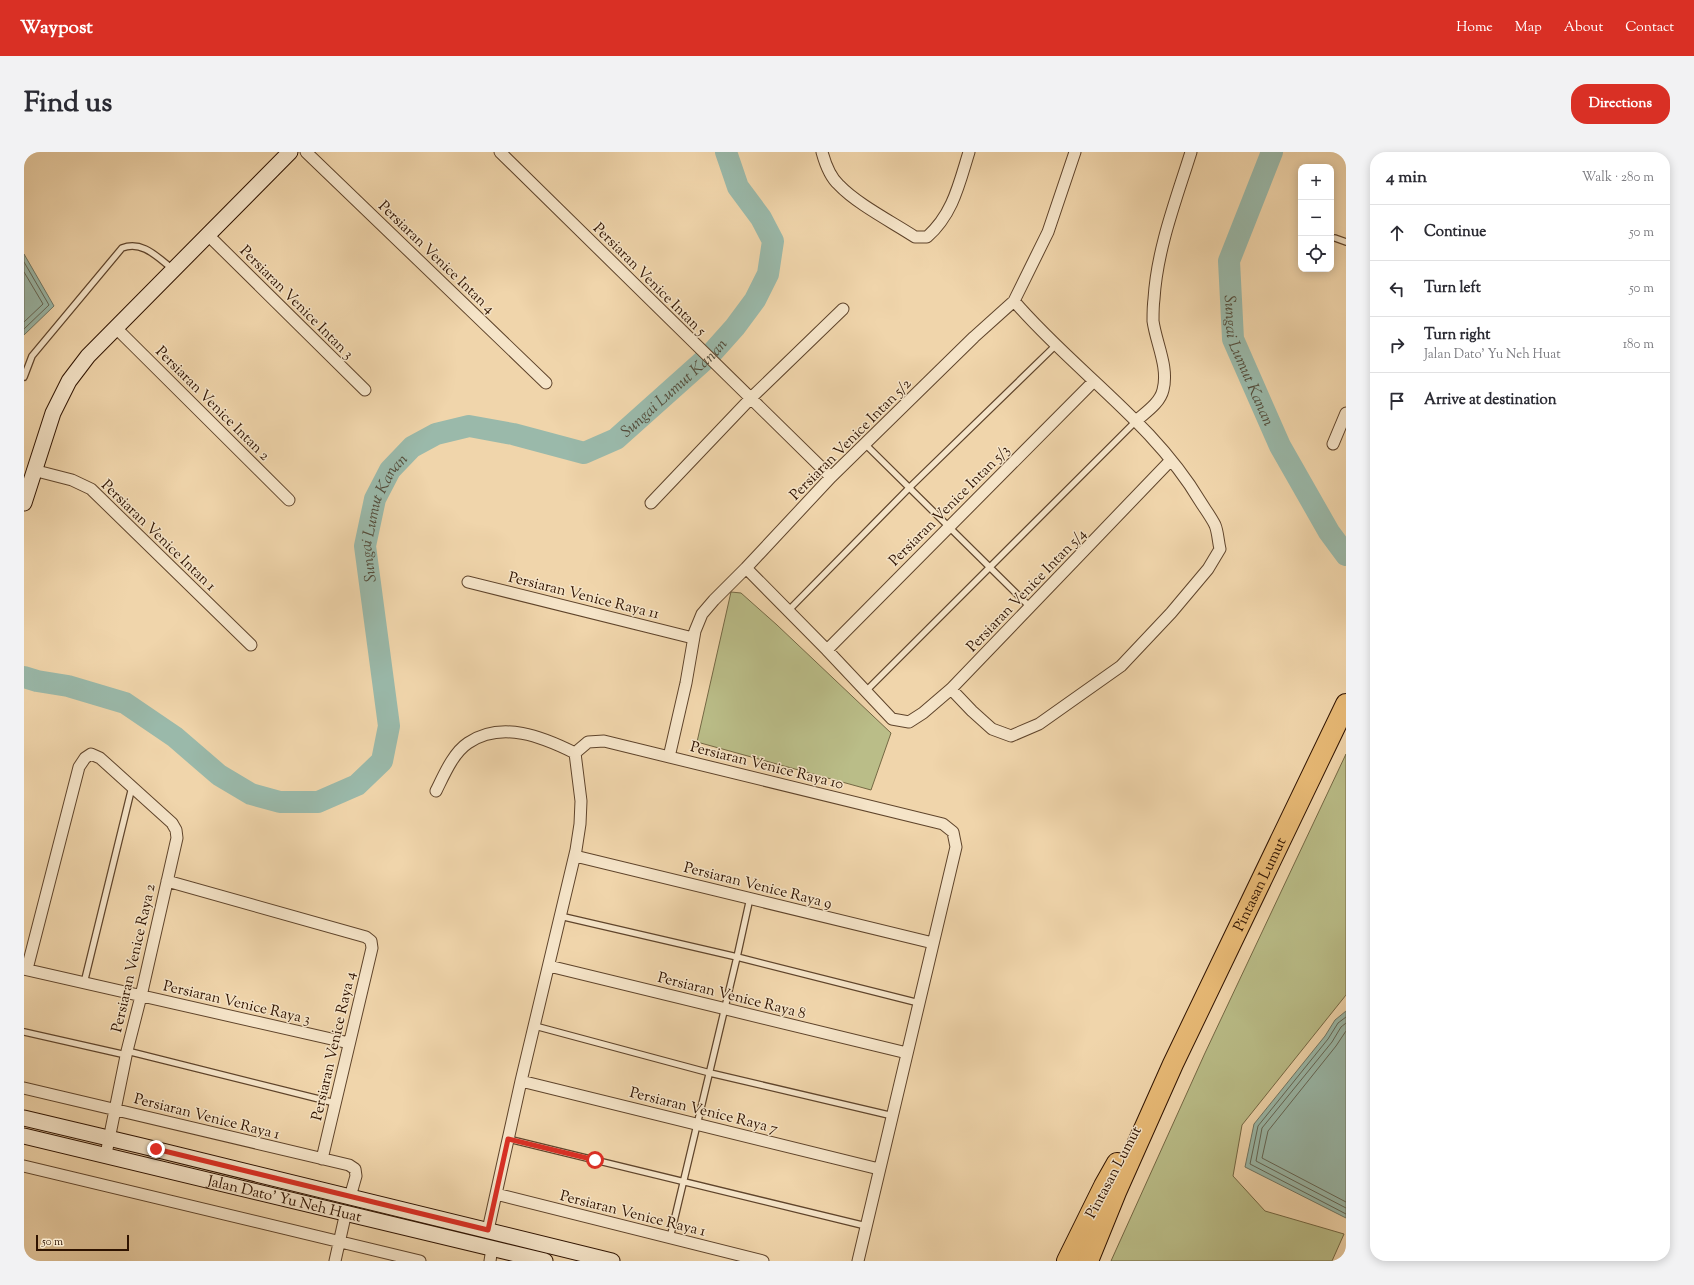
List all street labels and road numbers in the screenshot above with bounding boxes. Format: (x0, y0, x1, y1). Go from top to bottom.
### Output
street label: Persiaran Venice Intan 4 (373, 197, 499, 320)
street label: Persiaran Venice Intan 5 (588, 219, 710, 341)
street label: Persiaran Venice Intan 3 (234, 241, 358, 365)
street label: Persiaran Venice Intan 2 (150, 342, 274, 466)
street label: Persiaran Venice Intan 5/2 (785, 374, 917, 506)
street label: Persiaran Venice Intan 5/3 (885, 441, 1015, 571)
street label: Persiaran Venice Intan 1 (96, 476, 220, 597)
street label: Persiaran Venice Intan 5/4 (962, 524, 1092, 657)
street label: Persiaran Venice Raya 11 (506, 568, 661, 625)
street label: Persiaran Venice Raya 10 (688, 737, 846, 796)
street label: Pintasan Lumut (1229, 834, 1292, 935)
street label: Persiaran Venice Raya 9 (681, 858, 834, 915)
street label: Persiaran Venice Raya 2 (107, 882, 162, 1035)
street label: Persiaran Venice Raya 8 (655, 968, 808, 1025)
street label: Persiaran Venice Raya 4 (307, 969, 362, 1123)
street label: Persiaran Venice Raya 3 (161, 976, 312, 1031)
street label: Persiaran Venice Raya 7 (627, 1083, 780, 1140)
street label: Persiaran Venice Raya 1 (131, 1089, 282, 1146)
street label: Pintasan Lumut (1081, 1123, 1148, 1223)
street label: Jalan Dato' Yu Neh Huat (204, 1171, 363, 1229)
street label: Persiaran Venice Raya 1 (557, 1186, 708, 1243)

